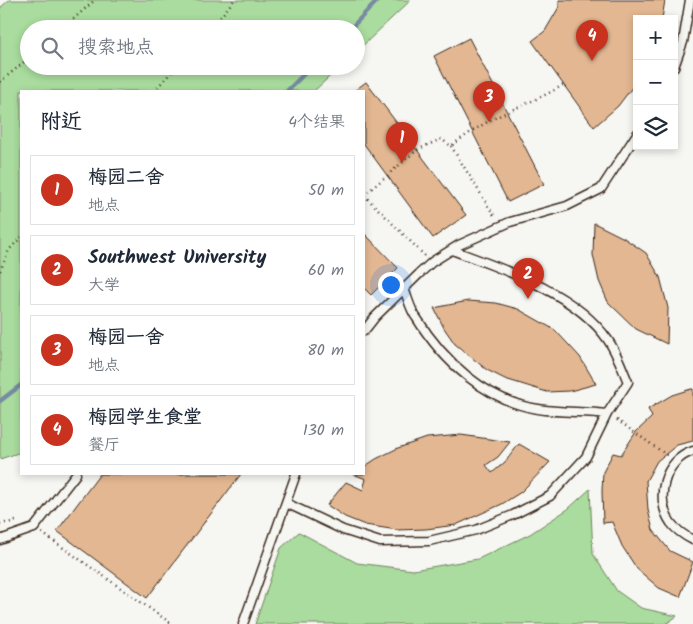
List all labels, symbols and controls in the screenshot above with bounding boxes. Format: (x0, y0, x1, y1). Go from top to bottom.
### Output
map controls (633, 15, 678, 150)
button: + (633, 15, 678, 60)
search box (20, 20, 365, 75)
pin: 4 (576, 20, 608, 61)
text: 搜索地点 (78, 33, 154, 63)
icon: search (38, 34, 66, 62)
button: − (633, 60, 678, 105)
pin: 3 (473, 81, 505, 122)
button: layers (633, 105, 678, 150)
text: 附近 (40, 106, 82, 139)
text: 4个结果 (288, 110, 345, 135)
pin: 1 (386, 122, 418, 163)
text: 梅园二舍 (88, 163, 164, 193)
text: 1 (55, 178, 59, 203)
text: 50 m (308, 178, 344, 203)
text: 地点 (88, 193, 120, 218)
text: Southwest University (88, 243, 266, 273)
text: 2 (52, 258, 62, 283)
text: 60 m (308, 258, 344, 283)
pin: 2 (512, 258, 544, 299)
your location (378, 272, 404, 298)
text: 大学 (88, 273, 120, 298)
text: 梅园一舍 (88, 323, 164, 353)
text: 3 (53, 338, 61, 363)
text: 80 m (307, 338, 344, 363)
text: 地点 (88, 353, 120, 378)
text: 梅园学生食堂 (88, 403, 202, 433)
text: 4 (53, 418, 61, 443)
text: 130 m (303, 418, 344, 443)
text: 餐厅 (88, 433, 120, 458)

